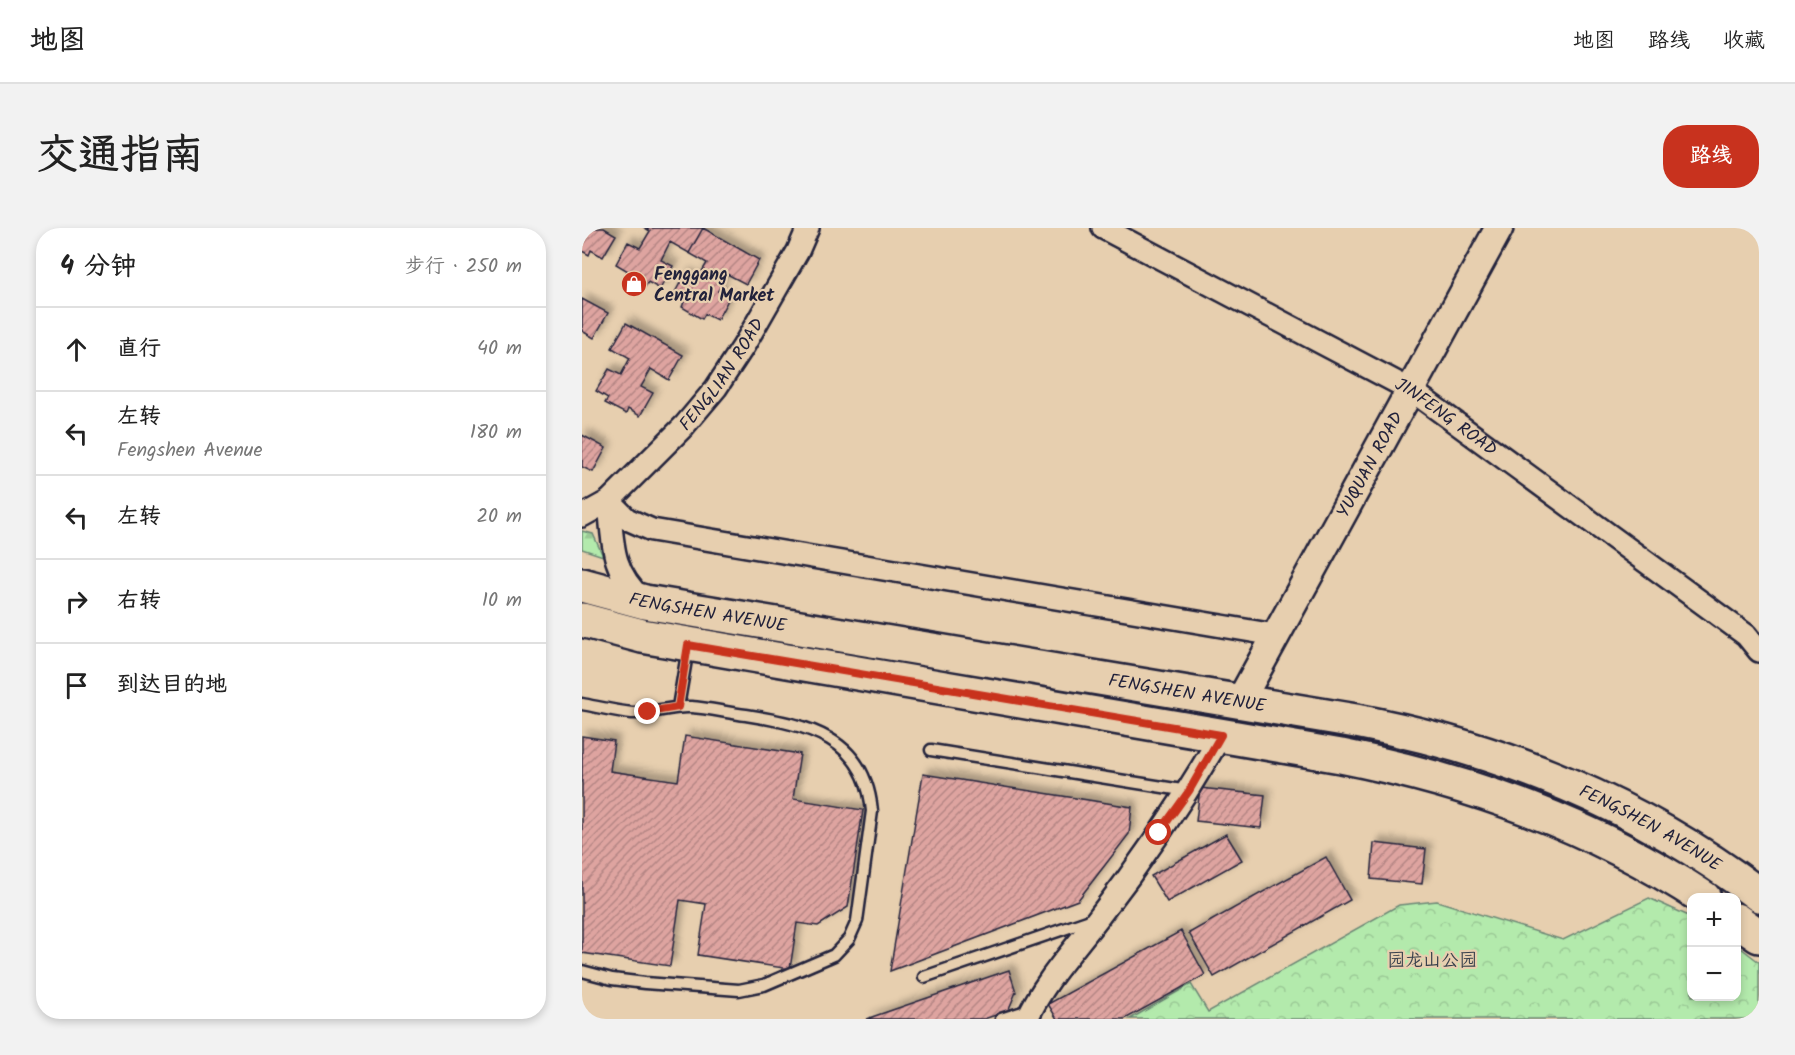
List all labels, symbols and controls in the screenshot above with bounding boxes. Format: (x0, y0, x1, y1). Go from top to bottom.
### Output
text: 地图 (30, 19, 86, 64)
text: 地图 (1573, 25, 1615, 58)
text: 路线 (1648, 25, 1690, 58)
text: 收藏 (1723, 25, 1765, 58)
text: 交通指南 (36, 123, 204, 190)
button: 路线 (1663, 125, 1759, 188)
text: 4 分钟 (60, 246, 136, 288)
text: 步行 · 250 m (405, 251, 522, 283)
place label: Fenggang Central Market (654, 261, 775, 311)
shop icon: Fenggang Central Market (619, 269, 649, 299)
street label: FENGLIAN ROAD (672, 313, 773, 438)
text: 直行 (117, 332, 161, 367)
icon: ahead (60, 333, 93, 366)
text: 40 m (477, 333, 522, 365)
street label: JINFENG ROAD (1389, 371, 1503, 465)
text: 左转 (117, 400, 161, 435)
street label: YUQUAN ROAD (1330, 406, 1412, 524)
icon: left (60, 417, 93, 450)
text: 180 m (470, 417, 522, 449)
text: Fengshen Avenue (117, 435, 262, 467)
text: 左转 (117, 500, 161, 535)
icon: left (60, 501, 93, 534)
text: 20 m (476, 501, 522, 533)
text: 右转 (117, 584, 161, 619)
icon: right (60, 585, 93, 618)
text: 10 m (482, 585, 522, 617)
street label: FENGSHEN AVENUE (626, 585, 789, 642)
street label: FENGSHEN AVENUE (1106, 667, 1268, 722)
text: 到达目的地 (117, 668, 227, 703)
icon: arrive (60, 669, 93, 702)
route end (634, 698, 660, 724)
street label: FENGSHEN AVENUE (1574, 778, 1727, 880)
route start (1145, 819, 1171, 845)
map controls (1687, 893, 1741, 1001)
button: + (1687, 893, 1741, 947)
park label: 园龙山公园 (1387, 947, 1477, 976)
button: − (1687, 947, 1741, 1001)

